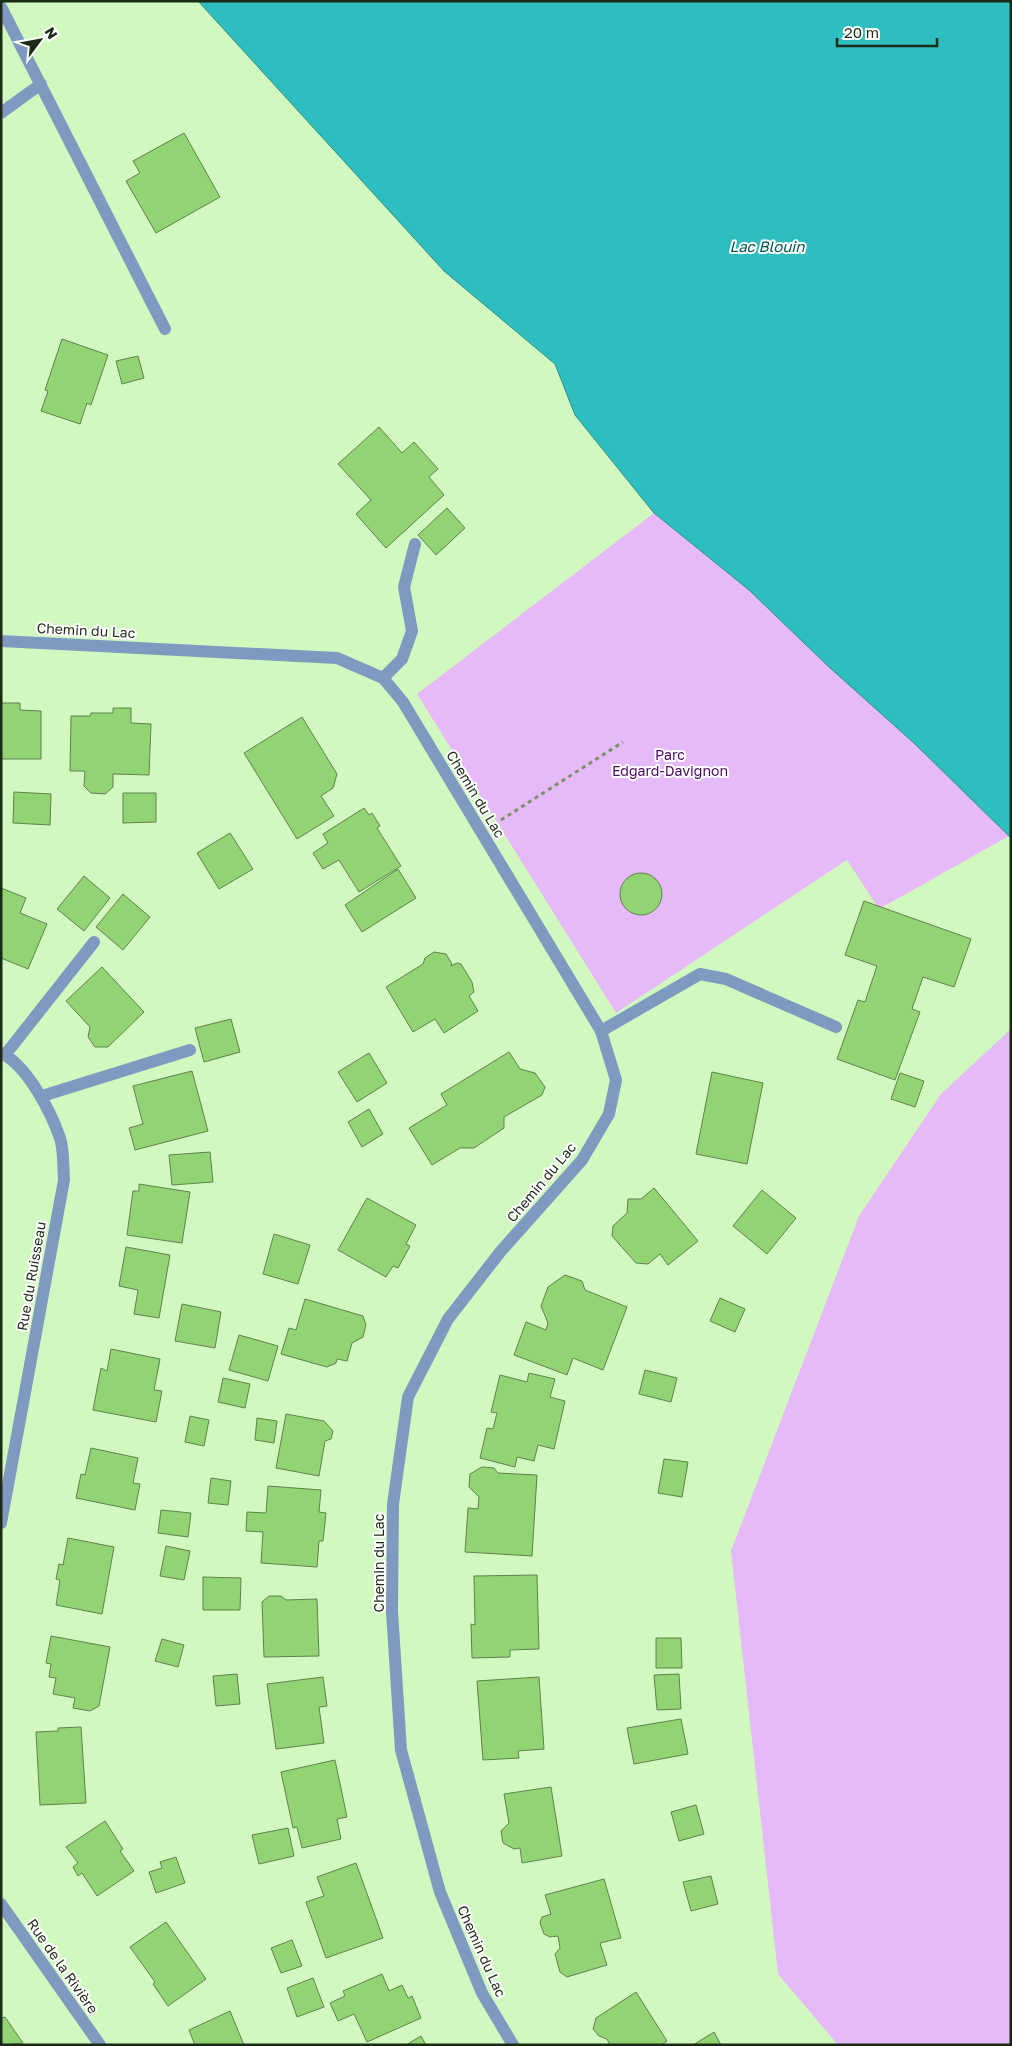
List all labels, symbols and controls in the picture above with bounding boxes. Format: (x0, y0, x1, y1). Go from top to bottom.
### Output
north arrow (15, 15, 65, 65)
scale bar (837, 15, 937, 47)
text: 20 m (844, 23, 879, 41)
text: N (41, 24, 61, 42)
water label: Lac Blouin (729, 237, 805, 255)
street label: Chemin du Lac (36, 619, 136, 641)
park label: Parc Edgard-Davignon (612, 746, 728, 779)
street label: Chemin du Lac (443, 747, 509, 841)
street label: Chemin du Lac (503, 1138, 579, 1225)
street label: Rue du Ruisseau (13, 1220, 49, 1332)
street label: Chemin du Lac (370, 1513, 387, 1612)
street label: Chemin du Lac (454, 1902, 510, 2000)
street label: Rue de la Rivière (24, 1915, 102, 2017)

